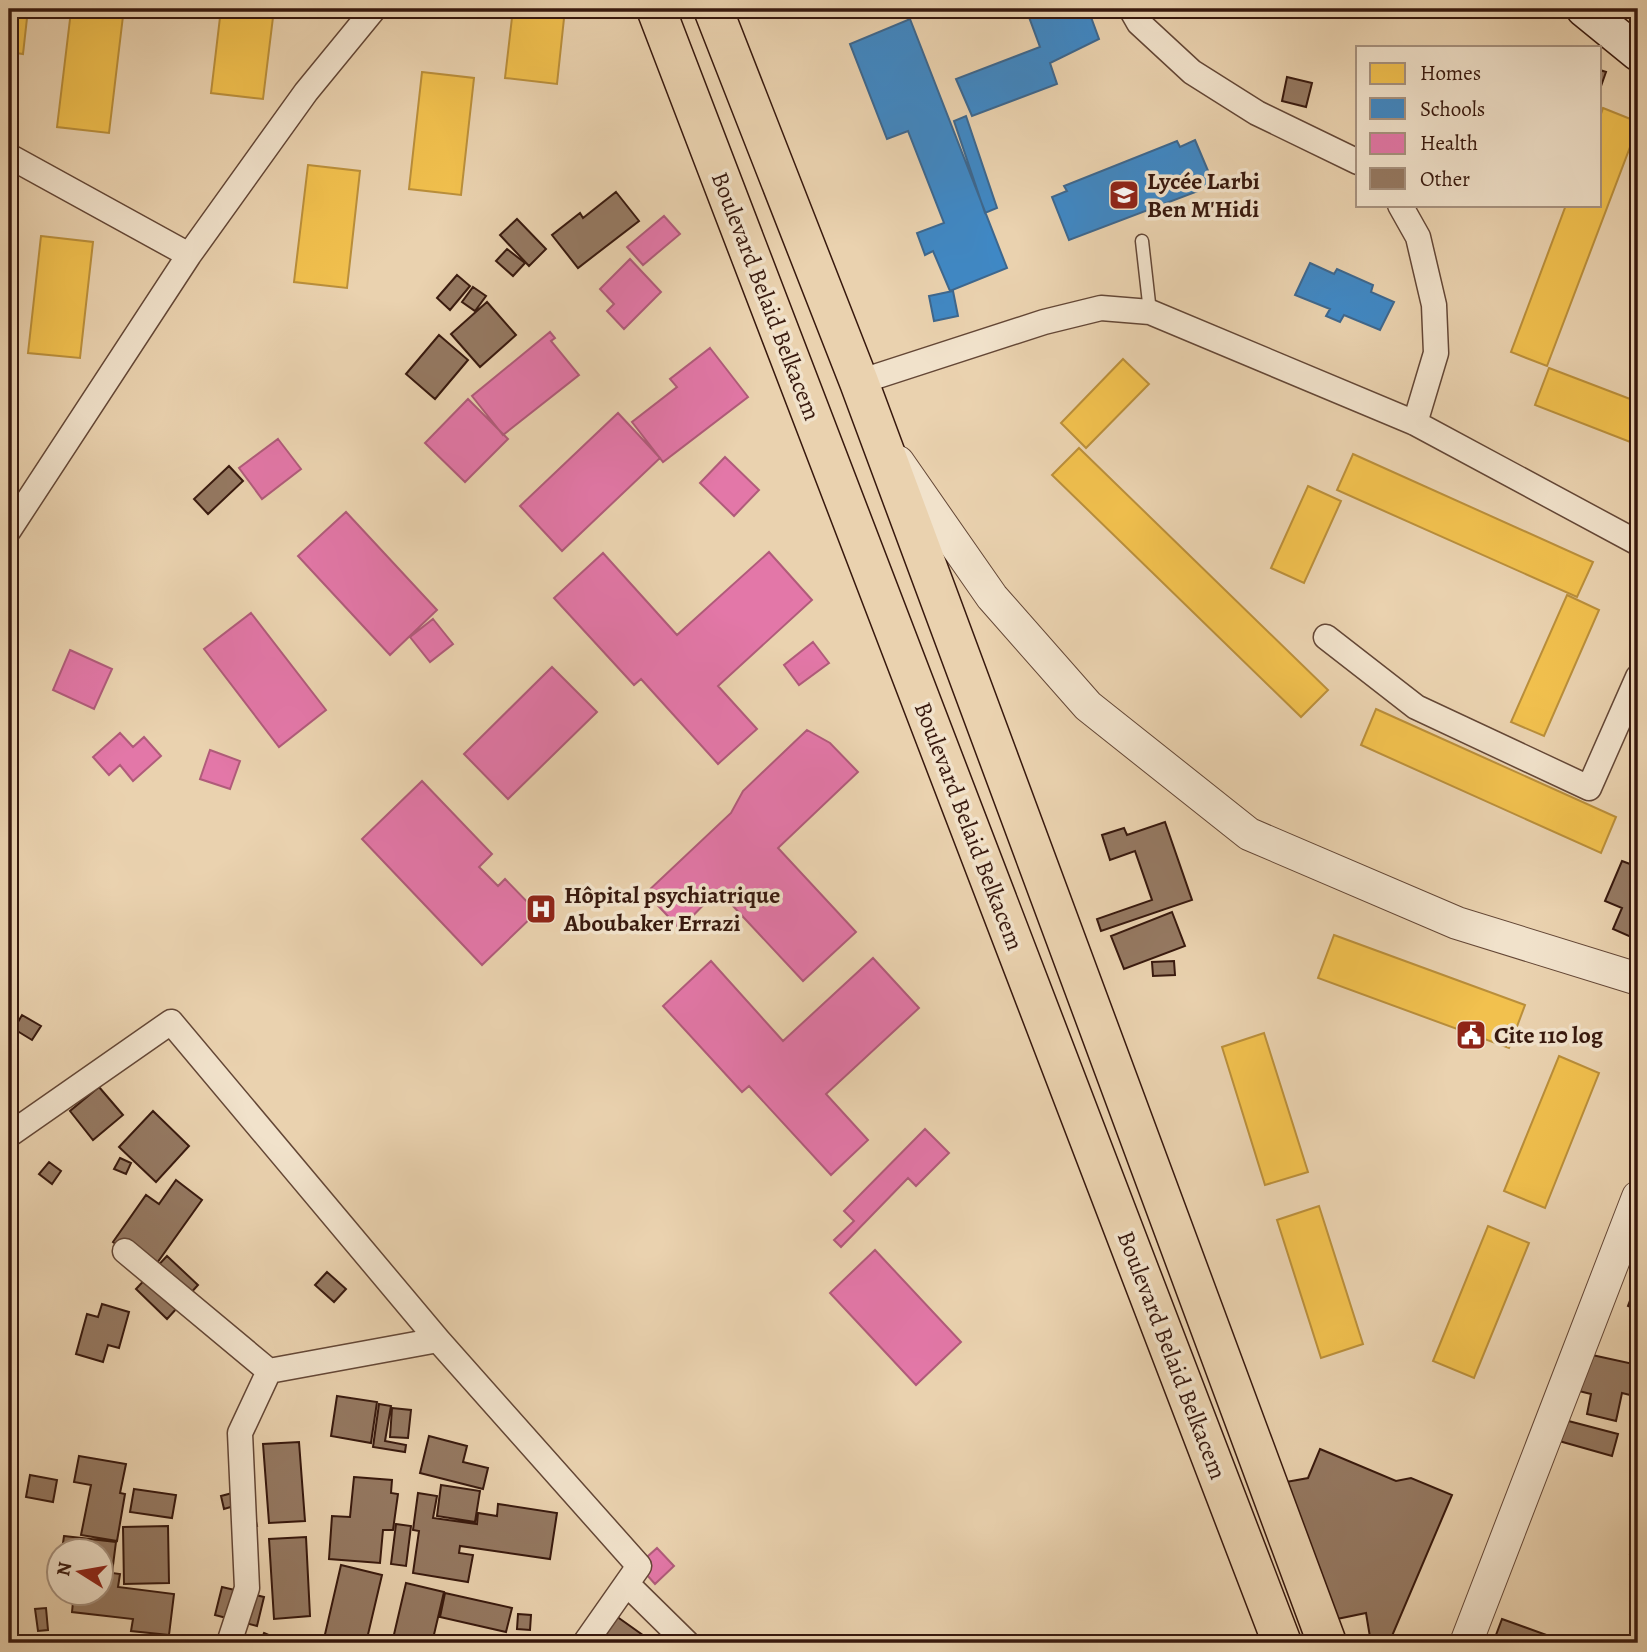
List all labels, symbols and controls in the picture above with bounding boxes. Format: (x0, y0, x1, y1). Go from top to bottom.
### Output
legend (1356, 46, 1602, 206)
text: Homes (1420, 59, 1481, 87)
text: Schools (1420, 95, 1485, 123)
text: Health (1420, 129, 1478, 157)
place label: Lycée Larbi Ben M'Hidi (1147, 165, 1260, 225)
text: Other (1420, 165, 1470, 193)
street label: Boulevard Belaid Belkacem (704, 167, 828, 425)
school or university icon: Lycée Larbi Ben M'Hidi (1107, 178, 1141, 212)
street label: Boulevard Belaid Belkacem (907, 697, 1031, 955)
place label: Hôpital psychiatrique Aboubaker Errazi (563, 879, 780, 939)
hospital icon: Hôpital psychiatrique Aboubaker Errazi (524, 892, 558, 926)
public building icon: Cite 110 log (1454, 1018, 1488, 1052)
place label: Cite 110 log (1494, 1019, 1604, 1051)
street label: Boulevard Belaid Belkacem (1110, 1226, 1234, 1484)
north arrow (46, 1536, 116, 1606)
text: N (50, 1560, 78, 1578)

